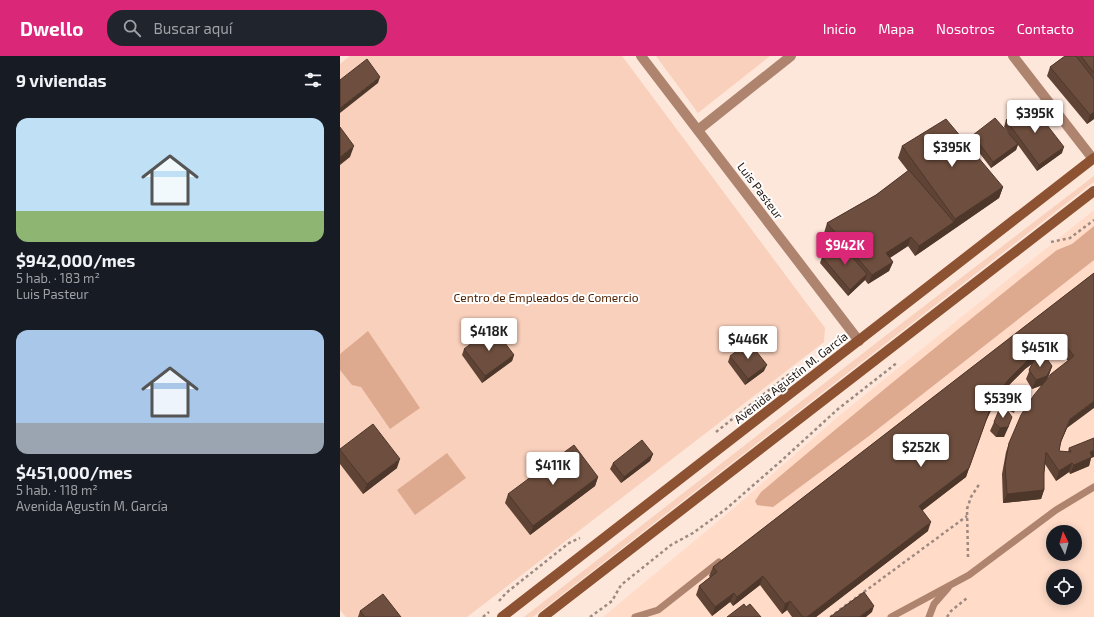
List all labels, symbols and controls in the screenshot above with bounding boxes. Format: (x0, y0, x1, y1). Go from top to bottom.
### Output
search box (107, 10, 387, 46)
text: Dwello (20, 17, 83, 40)
icon: search (121, 17, 143, 39)
text: Buscar aquí (153, 19, 233, 37)
text: Inicio (823, 20, 856, 37)
text: Mapa (878, 20, 914, 37)
text: Nosotros (936, 20, 995, 37)
text: Contacto (1017, 20, 1074, 37)
icon: filters (302, 69, 324, 91)
text: 9 viviendas (16, 70, 107, 90)
pin: $395K (1007, 100, 1063, 134)
text: $395K (1016, 105, 1054, 121)
pin: $395K (924, 134, 980, 168)
text: $395K (933, 139, 971, 155)
icon: home (134, 144, 206, 216)
street label: Luis Pasteur (735, 159, 787, 222)
pin: $942K (817, 232, 873, 266)
text: $942K (825, 237, 865, 253)
text: $942,000/mes (16, 250, 135, 270)
text: 5 hab. · 183 m² (16, 270, 100, 286)
text: Luis Pasteur (16, 286, 89, 302)
park label: Centro de Empleados de Comercio (453, 290, 639, 304)
pin: $418K (461, 318, 517, 352)
text: $418K (470, 323, 508, 339)
pin: $446K (720, 326, 776, 360)
street label: Avenida Agustín M. García (731, 329, 850, 426)
text: $446K (728, 331, 768, 347)
pin: $451K (1012, 334, 1068, 368)
text: $451K (1022, 339, 1058, 355)
icon: home (134, 356, 206, 428)
pin: $539K (975, 385, 1031, 419)
text: $539K (984, 390, 1022, 406)
pin: $252K (893, 434, 949, 468)
text: $252K (902, 439, 940, 455)
pin: $411K (525, 452, 581, 486)
text: $411K (535, 457, 571, 473)
text: $451,000/mes (16, 462, 132, 482)
text: 5 hab. · 118 m² (16, 482, 98, 498)
text: Avenida Agustín M. García (16, 498, 168, 514)
north arrow (1046, 525, 1082, 561)
map controls (1046, 525, 1082, 605)
button: locate (1046, 569, 1082, 605)

